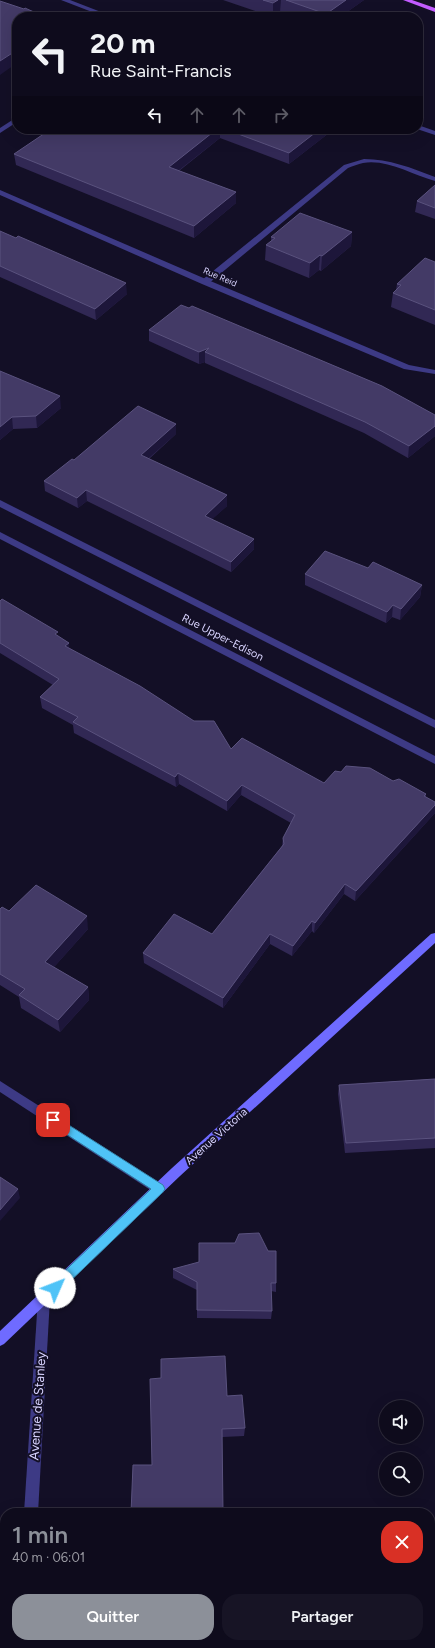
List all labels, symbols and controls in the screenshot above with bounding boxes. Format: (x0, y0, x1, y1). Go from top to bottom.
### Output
text: 20 m (90, 26, 155, 60)
icon: left (24, 28, 76, 80)
text: Rue Saint-Francis (90, 60, 232, 82)
icon: left (144, 104, 166, 126)
icon: ahead (186, 104, 208, 126)
icon: ahead (228, 104, 250, 126)
icon: right (270, 104, 292, 126)
street label: Rue Reid (202, 264, 239, 289)
street label: Rue Upper-Edison (180, 611, 266, 664)
pin (36, 1103, 70, 1137)
street label: Avenue Victoria (183, 1105, 250, 1167)
icon: arrive (42, 1109, 64, 1131)
position arrow (34, 1267, 76, 1309)
street label: Avenue de Stanley (26, 1351, 49, 1461)
map controls (379, 1400, 423, 1496)
button: sound (379, 1400, 423, 1444)
button: search (379, 1452, 423, 1496)
text: 1 min (12, 1520, 68, 1549)
button: close (381, 1521, 423, 1563)
text: 40 m · 06:01 (12, 1550, 85, 1565)
button: Quitter (12, 1594, 214, 1640)
button: Partager (222, 1594, 423, 1640)

